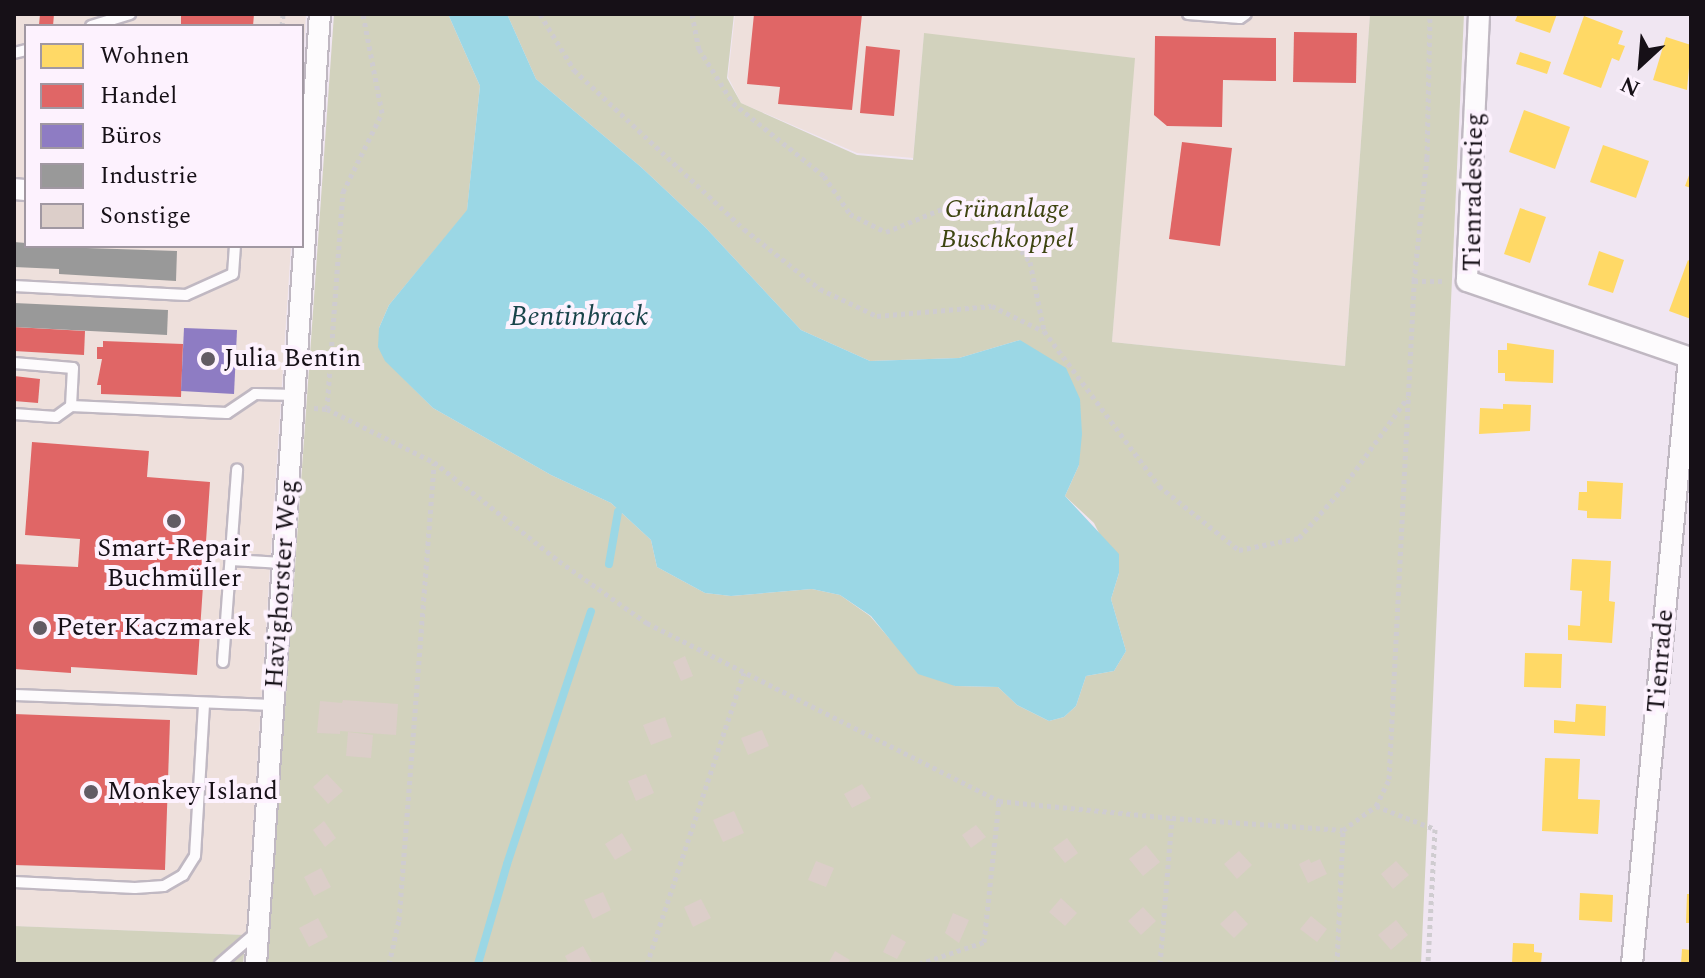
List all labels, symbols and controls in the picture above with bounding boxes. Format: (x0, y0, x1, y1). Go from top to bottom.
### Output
legend (24, 24, 304, 248)
north arrow (1601, 24, 1681, 104)
text: Wohnen (100, 38, 190, 74)
text: N (1615, 67, 1646, 105)
text: Handel (100, 78, 177, 114)
street label: Tienradestieg (1457, 112, 1491, 272)
text: Büros (100, 118, 162, 154)
text: Industrie (100, 158, 198, 194)
park label: Grünanlage Buschkoppel (940, 194, 1074, 256)
text: Sonstige (100, 198, 191, 234)
water label: Bentinbrack (510, 300, 648, 334)
place label: Julia Bentin (224, 343, 361, 375)
marker: Julia Bentin (199, 350, 217, 368)
street label: Havighorster Weg (259, 479, 305, 689)
marker: Smart-Repair Buchmüller (165, 512, 183, 530)
place label: Smart-Repair Buchmüller (97, 533, 251, 594)
street label: Tienrade (1641, 608, 1681, 714)
place label: Peter Kaczmarek (56, 612, 251, 644)
marker: Peter Kaczmarek (31, 619, 49, 637)
place label: Monkey Island (107, 776, 278, 808)
marker: Monkey Island (82, 783, 100, 801)

